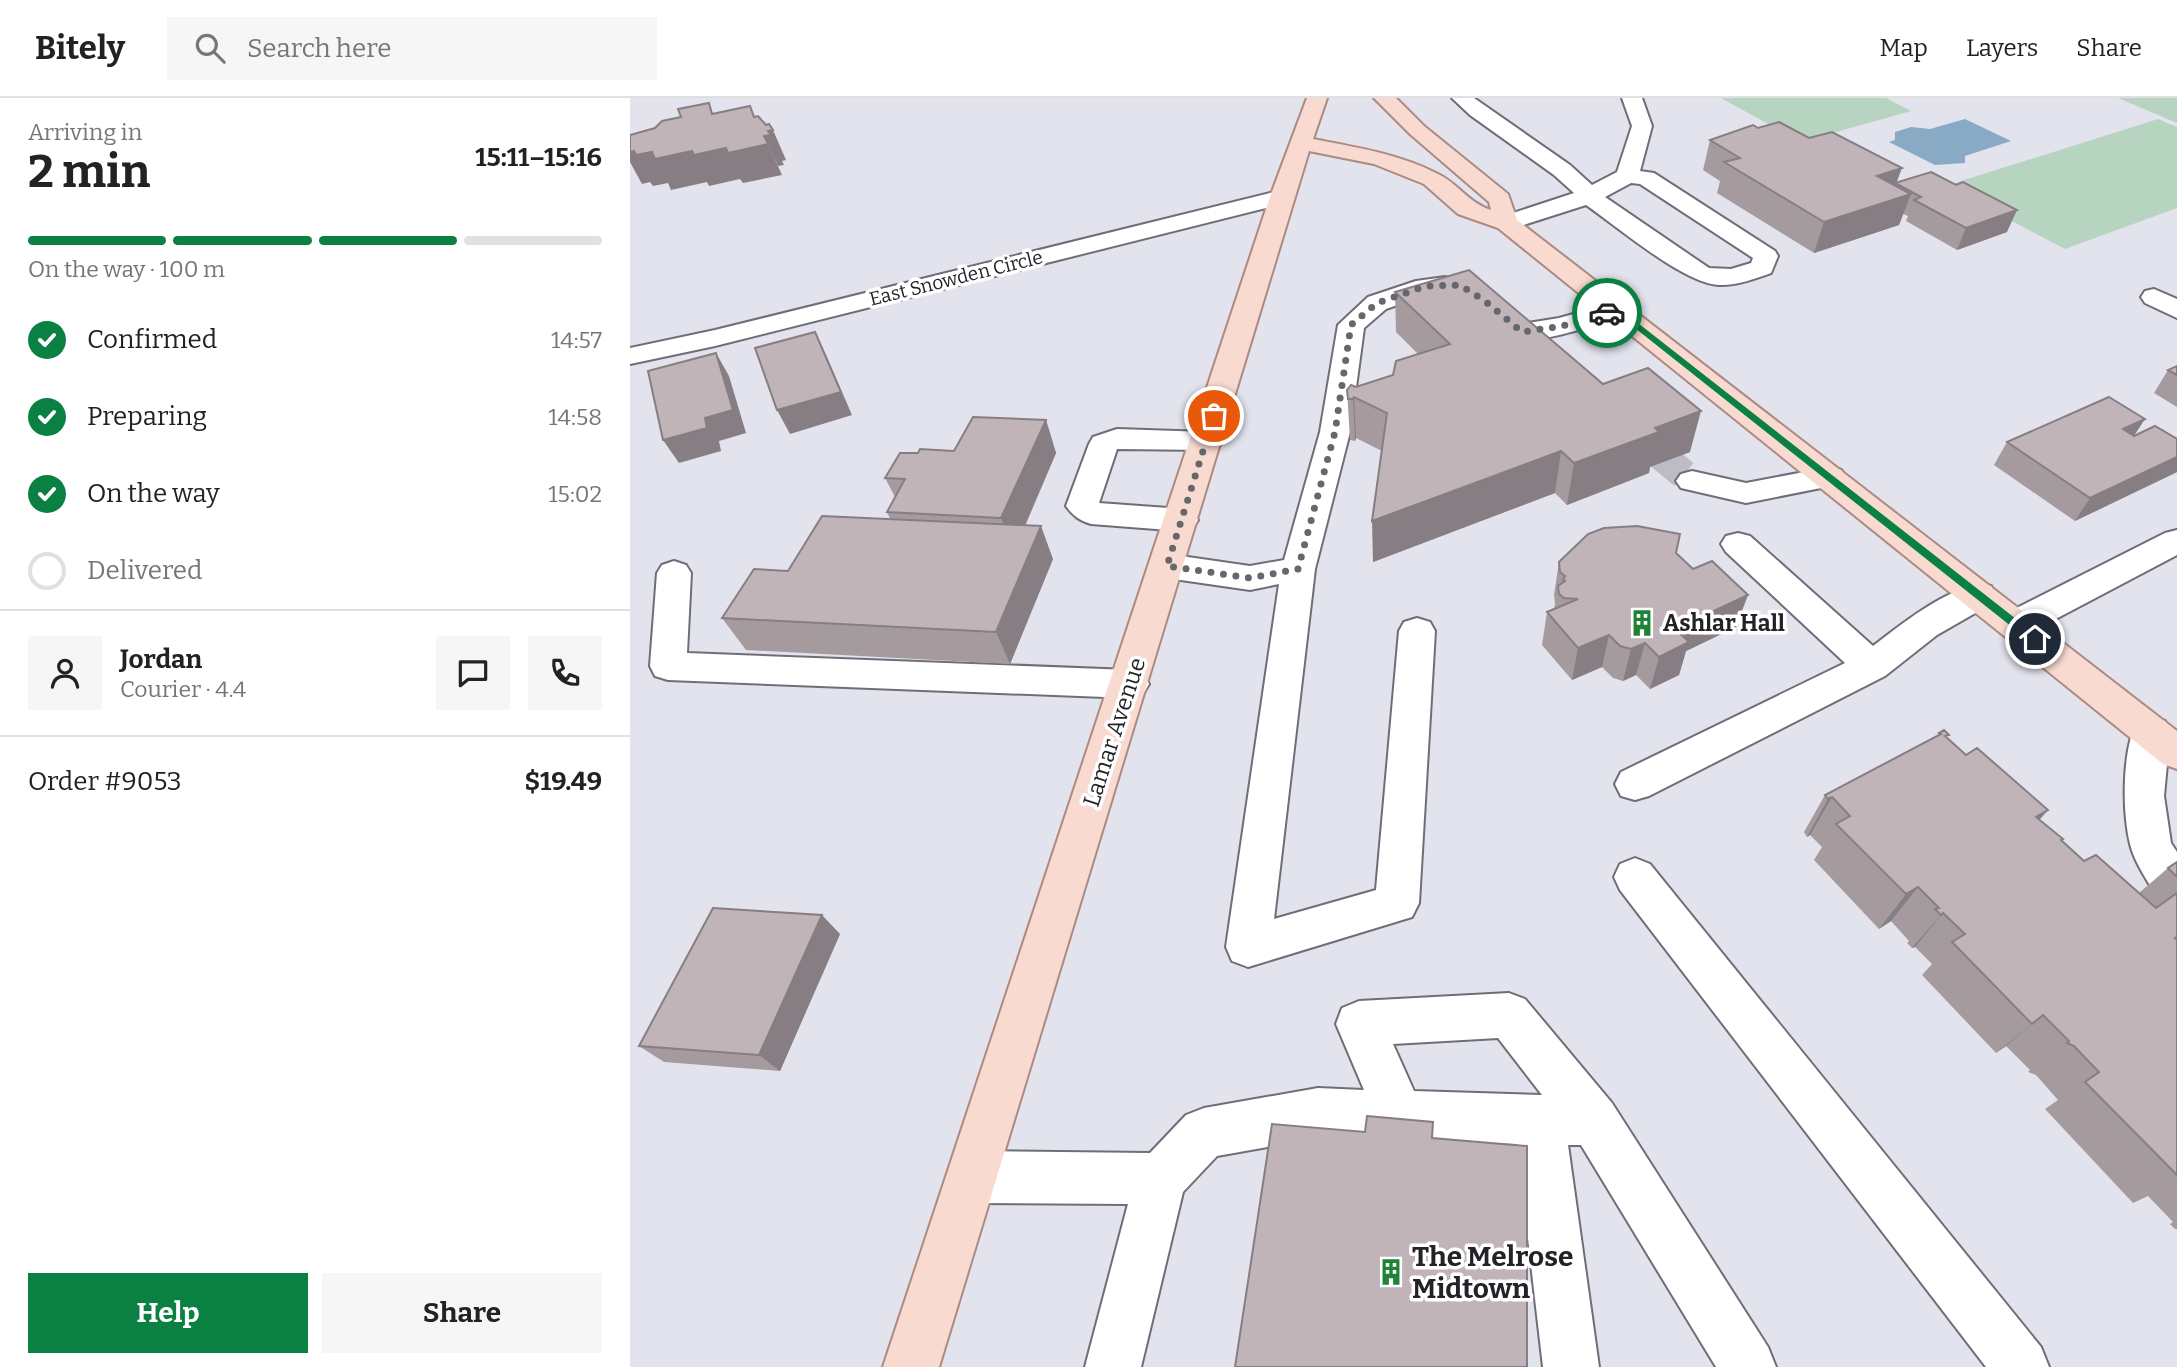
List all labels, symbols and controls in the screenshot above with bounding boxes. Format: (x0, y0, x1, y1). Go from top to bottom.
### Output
search box (167, 17, 657, 80)
text: Bitely (35, 28, 125, 68)
icon: search (191, 29, 229, 67)
text: Search here (247, 33, 391, 64)
text: Map (1880, 34, 1928, 62)
text: Layers (1966, 34, 2038, 62)
text: Share (2076, 34, 2142, 62)
text: Arriving in (28, 118, 142, 146)
text: 15:11–15:16 (475, 142, 602, 173)
text: 2 min (28, 144, 150, 199)
street label: East Snowden Circle (867, 245, 1045, 311)
text: On the way · 100 m (28, 255, 225, 283)
courier (1572, 278, 1642, 348)
icon: car (1588, 294, 1626, 332)
icon: check (28, 321, 66, 359)
text: Confirmed (87, 324, 217, 355)
text: 14:57 (551, 326, 602, 354)
pin (1184, 386, 1244, 446)
icon: bag (1195, 397, 1233, 435)
icon: check (28, 398, 66, 436)
text: Preparing (87, 401, 207, 432)
text: 14:58 (548, 403, 602, 431)
icon: check (28, 475, 66, 513)
text: On the way (87, 478, 220, 509)
text: 15:02 (548, 480, 602, 508)
text: Delivered (87, 555, 202, 586)
building icon: Ashlar Hall (1627, 608, 1657, 638)
place label: Ashlar Hall (1663, 609, 1785, 637)
pin (2005, 609, 2065, 669)
icon: home (2016, 620, 2054, 658)
button: person (28, 636, 102, 710)
button: chat (436, 636, 510, 710)
button: phone (528, 636, 602, 710)
text: Jordan (120, 644, 202, 675)
street label: Lamar Avenue (1077, 654, 1151, 810)
text: Courier · 4.4 (120, 675, 246, 703)
text: Order #9053 (28, 766, 182, 797)
text: $19.49 (524, 766, 602, 797)
place label: The Melrose Midtown (1412, 1240, 1573, 1305)
building icon: The Melrose Midtown (1376, 1257, 1406, 1287)
button: Help (28, 1273, 308, 1353)
button: Share (322, 1273, 602, 1353)

